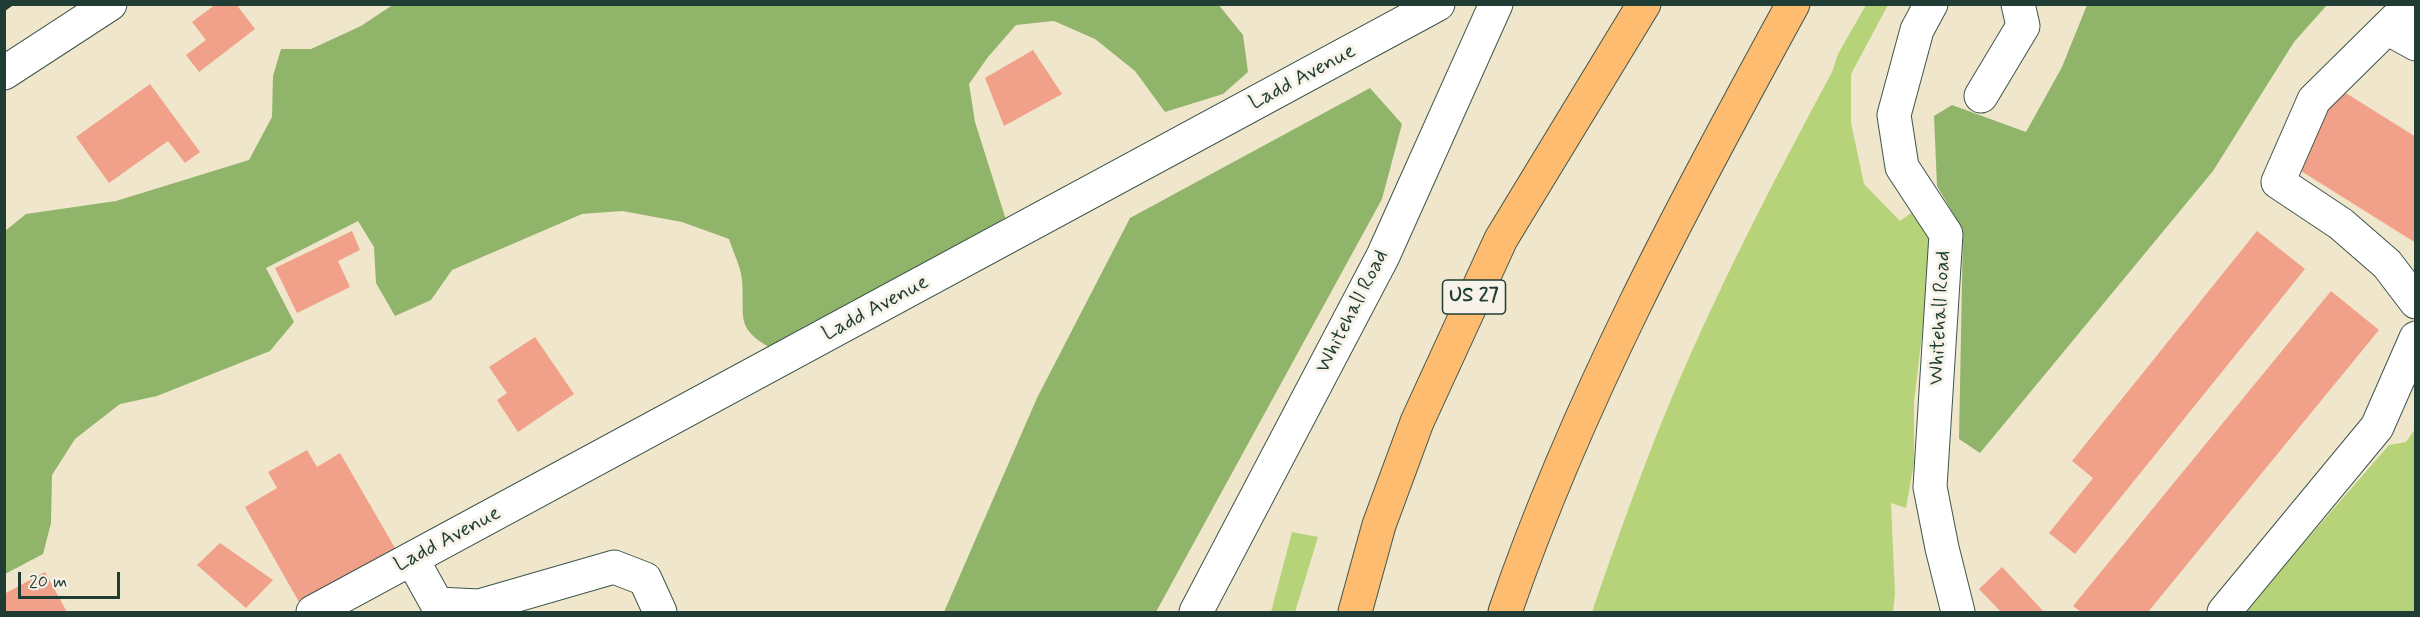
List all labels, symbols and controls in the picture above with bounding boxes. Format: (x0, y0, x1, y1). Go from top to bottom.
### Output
street label: Ladd Avenue (1246, 39, 1360, 117)
street label: Whitehall Road (1311, 246, 1395, 378)
street label: Whitehall Road (1925, 250, 1957, 386)
street label: Ladd Avenue (819, 270, 933, 348)
road number: US 27 (1442, 280, 1506, 314)
street label: Ladd Avenue (391, 501, 505, 579)
scale bar (21, 560, 123, 598)
text: 20 m (29, 570, 67, 594)

